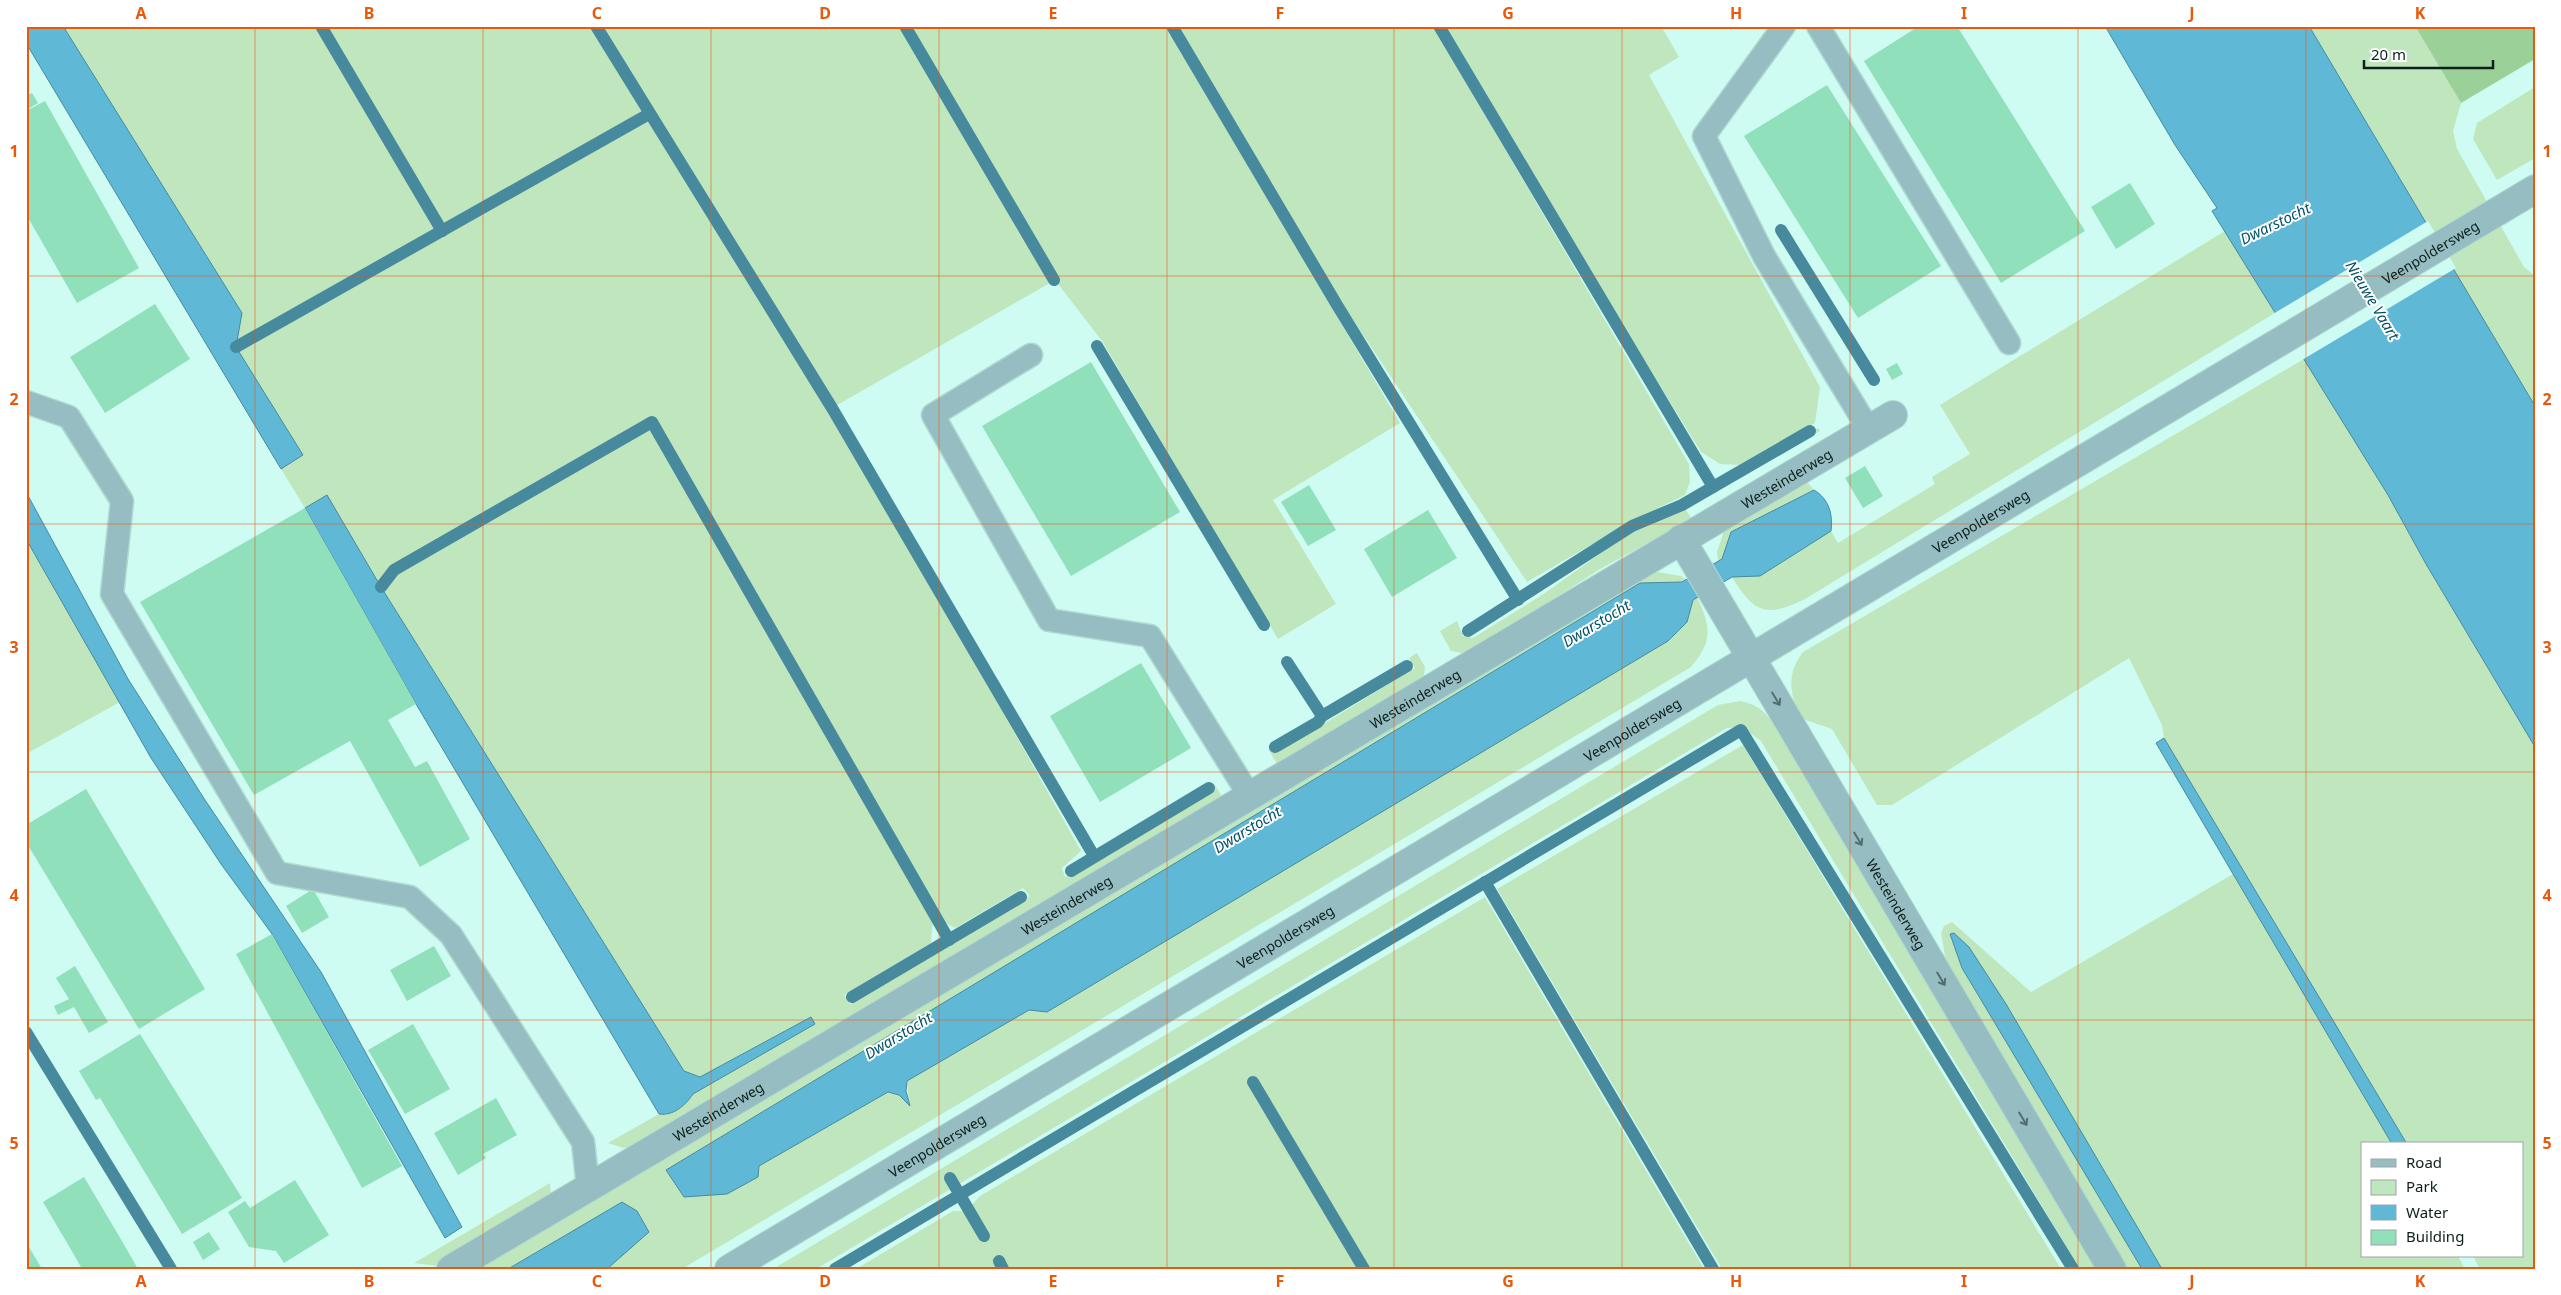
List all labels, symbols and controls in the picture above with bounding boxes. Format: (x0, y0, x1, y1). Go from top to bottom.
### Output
text: A (135, 2, 147, 24)
text: B (364, 2, 374, 24)
text: C (592, 2, 602, 24)
text: D (819, 2, 831, 24)
text: E (1049, 2, 1058, 24)
text: F (1276, 2, 1284, 24)
text: G (1502, 2, 1514, 24)
text: H (1730, 2, 1742, 24)
text: I (1961, 2, 1967, 24)
text: J (2187, 2, 2195, 24)
text: K (2415, 2, 2426, 24)
scale bar (2364, 38, 2492, 70)
text: 20 m (2371, 44, 2406, 64)
text: 1 (9, 140, 19, 162)
text: 1 (2542, 140, 2552, 162)
water label: Dwarstocht (2237, 197, 2314, 249)
street label: Veenpoldersweg (2378, 215, 2482, 288)
water label: Nieuwe Vaart (2342, 257, 2405, 344)
text: 2 (9, 388, 19, 410)
text: 2 (2542, 388, 2552, 410)
street label: Westeinderweg (1737, 444, 1835, 512)
street label: Veenpoldersweg (1928, 484, 2032, 557)
water label: Dwarstocht (1558, 594, 1634, 651)
text: 3 (9, 636, 19, 658)
text: 3 (2542, 636, 2552, 658)
street label: Westeinderweg (1366, 664, 1464, 733)
one-way arrow (1771, 692, 1781, 706)
street label: Veenpoldersweg (1580, 693, 1684, 765)
water label: Dwarstocht (1209, 800, 1285, 857)
one-way arrow (1854, 832, 1864, 846)
street label: Westeinderweg (1862, 855, 1931, 953)
street label: Westeinderweg (1017, 870, 1115, 939)
text: 4 (9, 884, 19, 906)
text: 4 (2542, 884, 2552, 906)
street label: Veenpoldersweg (1233, 900, 1337, 973)
one-way arrow (1936, 972, 1946, 986)
water label: Dwarstocht (860, 1006, 936, 1063)
street label: Westeinderweg (669, 1077, 767, 1145)
street label: Veenpoldersweg (885, 1108, 989, 1181)
one-way arrow (2019, 1112, 2029, 1126)
text: 5 (9, 1132, 19, 1154)
text: 5 (2542, 1132, 2552, 1154)
legend (2361, 1142, 2524, 1258)
text: Road (2406, 1152, 2442, 1172)
text: Park (2406, 1176, 2438, 1196)
text: Water (2406, 1202, 2448, 1222)
text: Building (2406, 1226, 2464, 1246)
text: A (135, 1270, 147, 1292)
text: B (364, 1270, 374, 1292)
text: C (592, 1270, 602, 1292)
text: D (819, 1270, 831, 1292)
text: E (1049, 1270, 1058, 1292)
text: F (1276, 1270, 1284, 1292)
text: G (1502, 1270, 1514, 1292)
text: H (1730, 1270, 1742, 1292)
text: I (1961, 1270, 1967, 1292)
text: J (2187, 1270, 2195, 1292)
text: K (2415, 1270, 2426, 1292)

